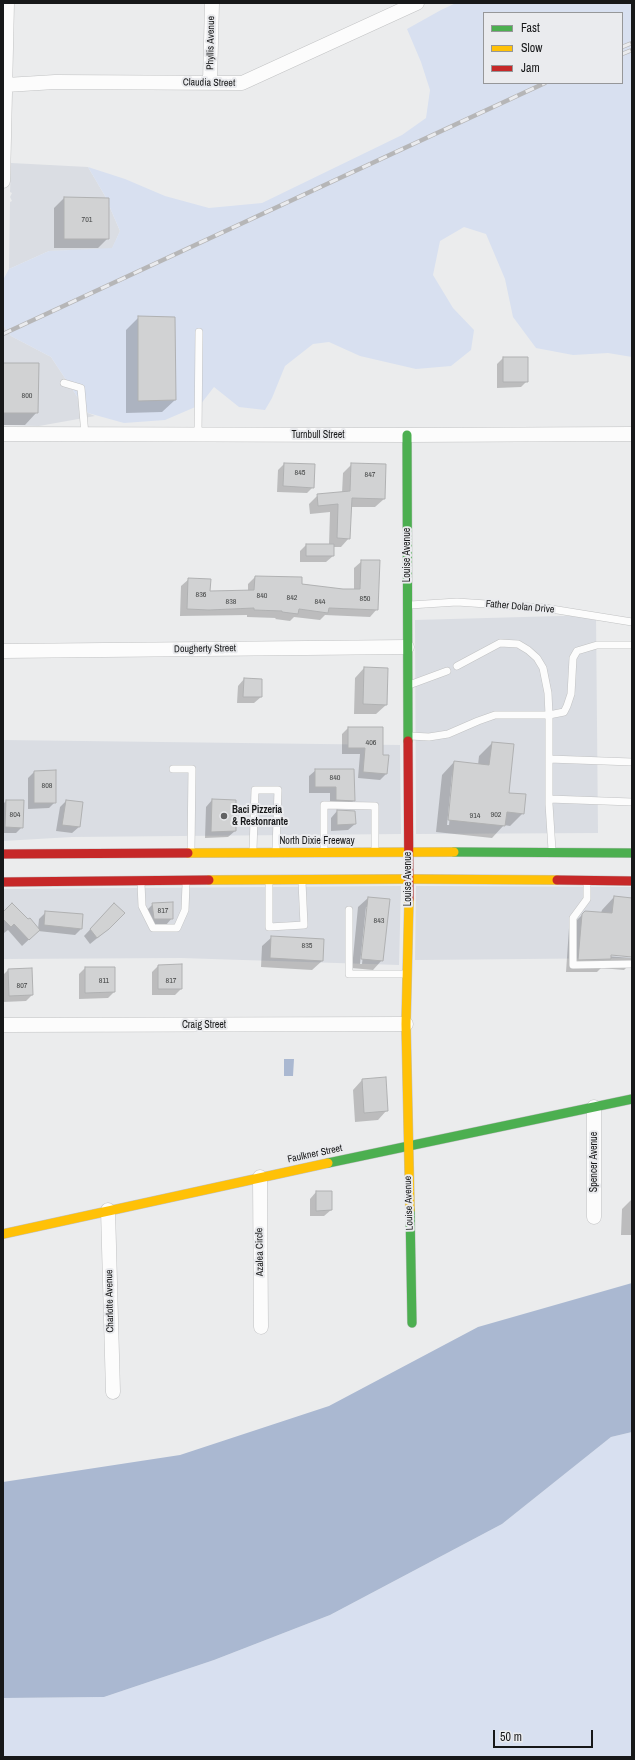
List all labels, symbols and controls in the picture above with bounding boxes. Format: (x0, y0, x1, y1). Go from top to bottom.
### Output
legend (483, 12, 623, 84)
street label: Phyllis Avenue (205, 16, 217, 70)
text: Fast (521, 20, 540, 36)
text: Slow (521, 40, 542, 56)
text: Jam (521, 60, 540, 76)
street label: Claudia Street (183, 77, 235, 89)
house number: 701 (82, 215, 92, 225)
house number: 800 (22, 391, 32, 401)
street label: Turnbull Street (291, 429, 345, 441)
house number: 845 (295, 468, 305, 478)
house number: 847 (365, 470, 375, 480)
street label: Louise Avenue (401, 528, 413, 582)
house number: 836 (196, 590, 206, 600)
house number: 840 (257, 591, 267, 601)
house number: 842 (287, 593, 297, 603)
house number: 850 (360, 594, 370, 604)
house number: 838 (226, 597, 236, 607)
house number: 844 (315, 597, 325, 607)
street label: Father Dolan Drive (485, 598, 555, 616)
street label: Dougherty Street (174, 642, 236, 656)
house number: 406 (366, 738, 376, 748)
house number: 840 (330, 773, 340, 783)
house number: 808 (42, 781, 52, 791)
place label: Baci Pizzeria & Restonrante (232, 804, 288, 828)
house number: 804 (10, 810, 20, 820)
house number: 902 (491, 810, 501, 820)
marker: Baci Pizzeria & Restonrante (219, 811, 229, 821)
house number: 914 (470, 811, 480, 821)
street label: North Dixie Freeway (279, 835, 355, 847)
street label: Louise Avenue (402, 852, 414, 906)
house number: 817 (158, 906, 168, 916)
house number: 843 (374, 916, 384, 926)
house number: 835 (302, 941, 312, 951)
house number: 811 (99, 976, 109, 986)
house number: 817 (166, 976, 176, 986)
house number: 807 (17, 981, 27, 991)
street label: Craig Street (182, 1019, 226, 1031)
street label: Spencer Avenue (588, 1132, 600, 1192)
street label: Faulkner Street (287, 1142, 343, 1166)
street label: Louise Avenue (402, 1176, 416, 1230)
street label: Azalea Circle (254, 1228, 266, 1276)
street label: Charlotte Avenue (103, 1269, 117, 1333)
scale bar (495, 1722, 595, 1748)
text: 50 m (500, 1729, 522, 1745)

